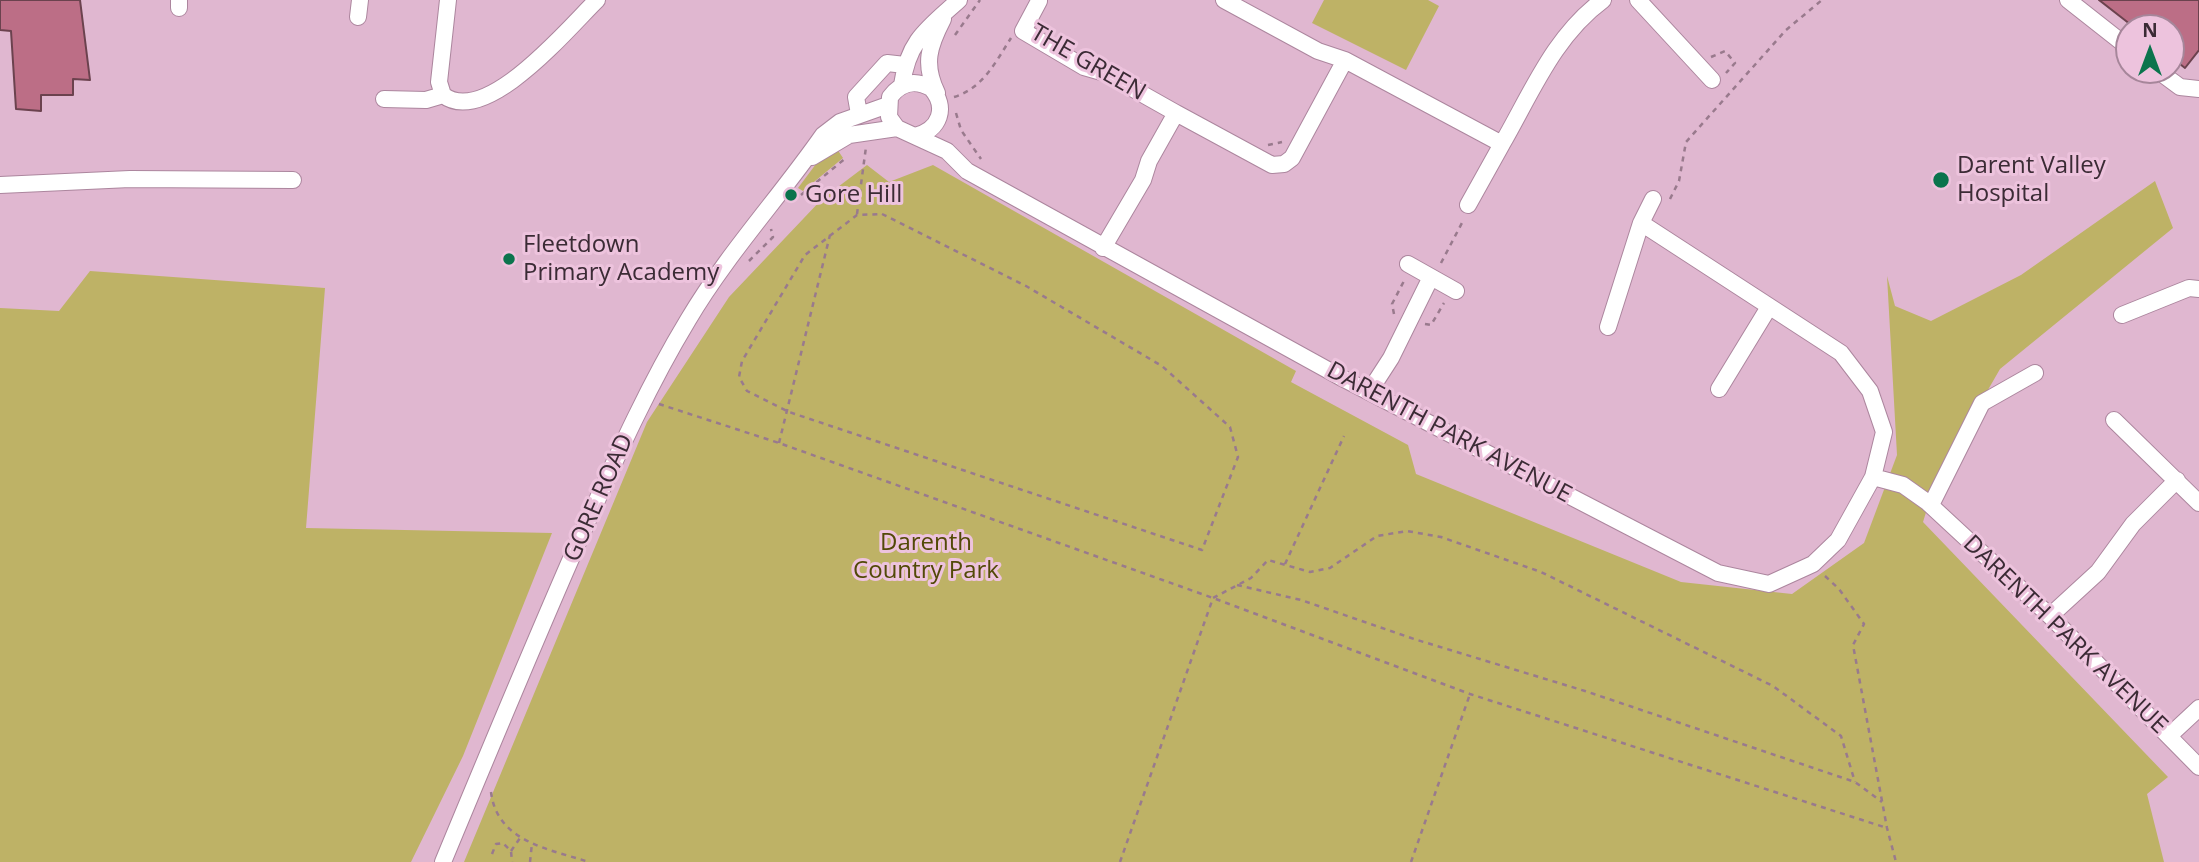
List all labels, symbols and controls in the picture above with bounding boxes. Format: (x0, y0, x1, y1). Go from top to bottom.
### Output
north arrow (2115, 14, 2185, 84)
text: N (2142, 17, 2158, 43)
street label: THE GREEN (1026, 19, 1150, 107)
place label: Darent Valley Hospital (1957, 152, 2106, 208)
marker: Darent Valley Hospital (1931, 170, 1951, 190)
place label: Gore Hill (805, 181, 902, 209)
marker: Gore Hill (783, 187, 799, 203)
place label: Fleetdown Primary Academy (523, 231, 719, 287)
marker: Fleetdown Primary Academy (501, 251, 517, 267)
street label: DARENTH PARK AVENUE (1322, 356, 1576, 510)
street label: GORE ROAD (558, 430, 640, 566)
park label: Darenth Country Park (853, 529, 999, 585)
street label: DARENTH PARK AVENUE (1957, 530, 2173, 740)

